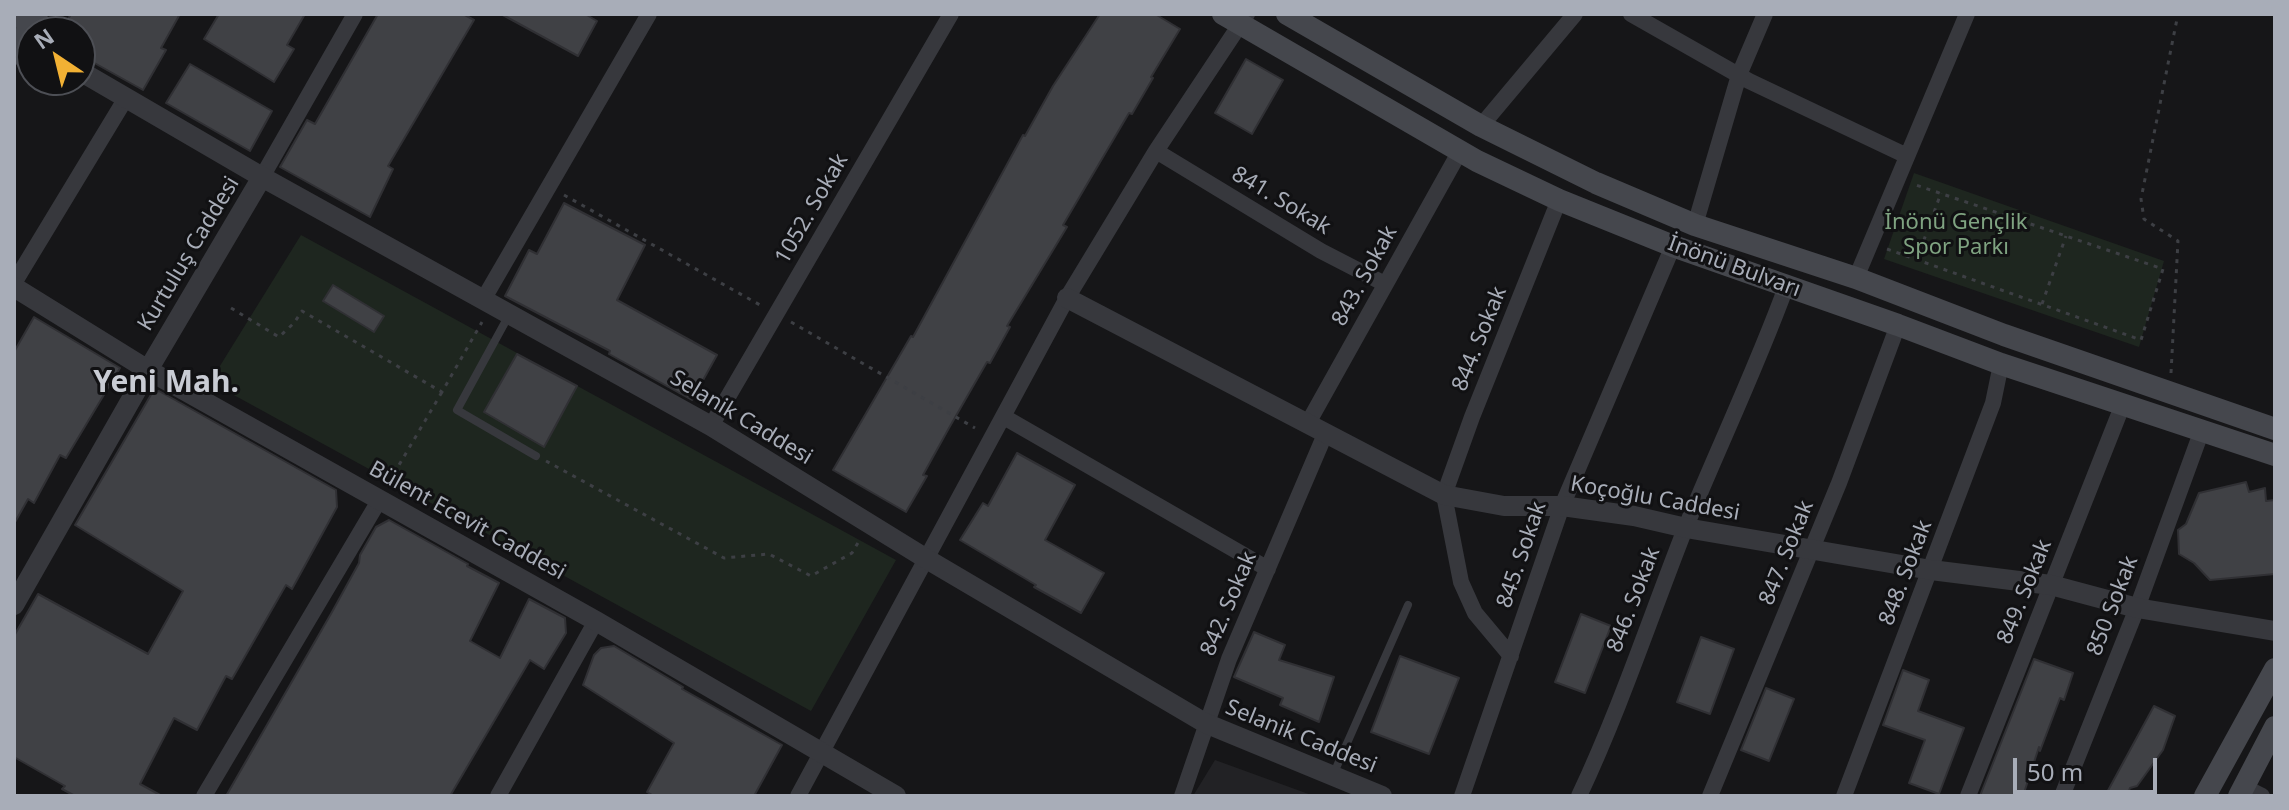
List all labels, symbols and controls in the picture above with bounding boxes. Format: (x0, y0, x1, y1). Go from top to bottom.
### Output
north arrow (16, 16, 96, 96)
text: N (27, 21, 59, 55)
street label: 1052. Sokak (770, 149, 854, 269)
street label: 841. Sokak (1227, 161, 1335, 241)
street label: Kurtuluş Caddesi (133, 172, 245, 336)
park label: İnönü Gençlik Spor Parkı (1885, 210, 2027, 262)
street label: 843. Sokak (1327, 221, 1403, 331)
street label: İnönü Bulvarı (1664, 231, 1804, 303)
street label: 844. Sokak (1447, 283, 1513, 395)
district label: Yeni Mah. (93, 365, 239, 401)
street label: Selanik Caddesi (665, 365, 817, 471)
street label: Bülent Ecevit Caddesi (364, 456, 570, 586)
street label: Koçoğlu Caddesi (1568, 471, 1742, 527)
street label: 847. Sokak (1754, 497, 1820, 609)
street label: 845. Sokak (1492, 498, 1552, 612)
street label: 848. Sokak (1874, 517, 1938, 629)
street label: 849. Sokak (1992, 536, 2058, 648)
street label: 846. Sokak (1602, 544, 1666, 656)
street label: 842. Sokak (1195, 548, 1263, 660)
street label: 850 Sokak (2082, 552, 2144, 660)
street label: Selanik Caddesi (1221, 695, 1381, 779)
scale bar (2017, 742, 2161, 792)
text: 50 m (2027, 755, 2083, 788)

